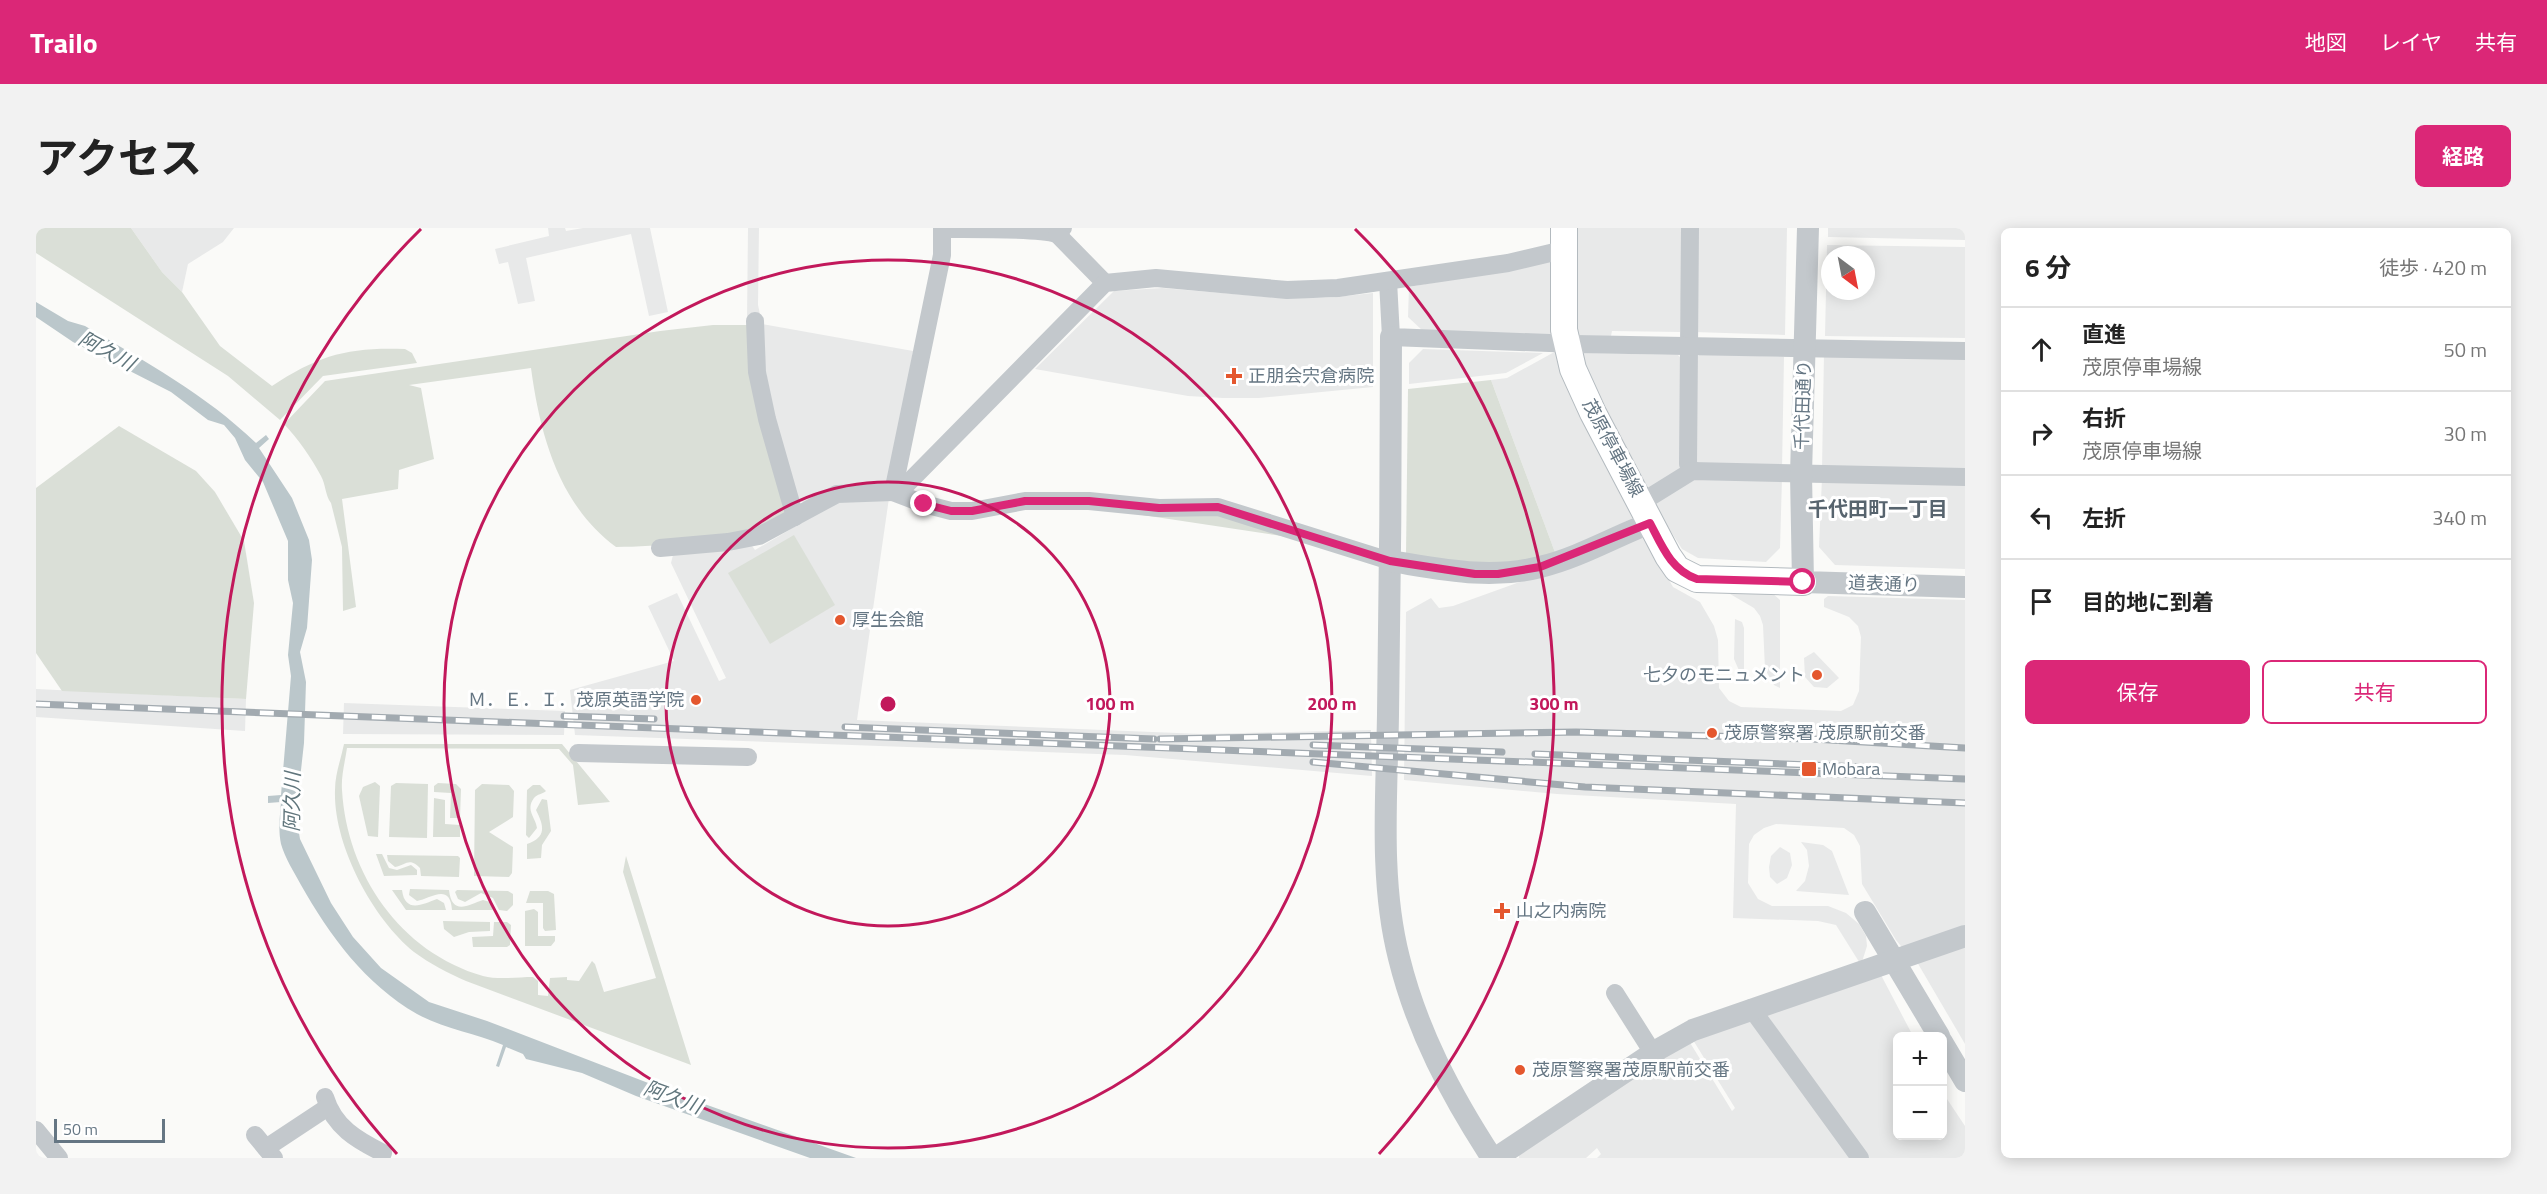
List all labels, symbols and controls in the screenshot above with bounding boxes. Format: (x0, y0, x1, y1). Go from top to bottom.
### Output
text: Trailo (30, 21, 98, 64)
text: 地図 (2305, 26, 2347, 58)
text: レイヤ (2380, 26, 2442, 58)
text: 共有 (2475, 26, 2517, 58)
text: アクセス (36, 125, 202, 189)
button: 経路 (2415, 125, 2511, 187)
north arrow (1821, 246, 1875, 300)
text: 6 分 (2025, 248, 2071, 287)
text: 徒歩 · 420 m (2379, 252, 2487, 283)
text: 直進 (2082, 317, 2126, 351)
water label: 阿久川 (73, 323, 143, 379)
icon: ahead (2025, 333, 2058, 366)
text: 50 m (2443, 334, 2487, 365)
text: 茂原停車場線 (2082, 351, 2202, 382)
street label: 千代田通り (1787, 360, 1818, 450)
place label: 正朋会宍倉病院 (1248, 362, 1374, 389)
marker: 正朋会宍倉病院 (1225, 367, 1243, 385)
street label: 茂原停車場線 (1576, 394, 1651, 502)
text: 右折 (2082, 401, 2126, 435)
icon: right (2025, 417, 2058, 450)
text: 30 m (2443, 418, 2487, 449)
text: 茂原停車場線 (2082, 435, 2202, 466)
route end (910, 490, 936, 516)
district label: 千代田町一丁目 (1808, 493, 1948, 524)
icon: left (2025, 501, 2058, 534)
text: 左折 (2082, 501, 2126, 535)
text: 340 m (2432, 502, 2487, 533)
route start (1789, 568, 1815, 594)
street label: 道表通り (1848, 569, 1920, 598)
icon: arrive (2025, 585, 2058, 618)
text: 目的地に到着 (2082, 585, 2214, 619)
place label: 厚生会館 (852, 606, 924, 633)
marker: 厚生会館 (833, 613, 847, 627)
button: 保存 (2025, 660, 2250, 724)
button: 共有 (2262, 660, 2487, 724)
place label: 七夕のモニュメント (1643, 661, 1805, 688)
marker: 七夕のモニュメント (1810, 668, 1824, 682)
place label: Ｍ．Ｅ．Ｉ．茂原英語学院 (468, 686, 684, 713)
text: 100 m (1085, 690, 1135, 717)
text: 200 m (1307, 690, 1357, 717)
text: 300 m (1529, 690, 1579, 717)
marker: Ｍ．Ｅ．Ｉ．茂原英語学院 (689, 693, 703, 707)
centre of rings (878, 694, 898, 714)
place label: 茂原警察署 茂原駅前交番 (1724, 719, 1926, 746)
marker: 茂原警察署 茂原駅前交番 (1705, 726, 1719, 740)
place label: Mobara (1822, 755, 1880, 782)
marker: Mobara (1800, 760, 1818, 778)
water label: 阿久川 (275, 770, 308, 832)
place label: 山之内病院 (1516, 897, 1606, 924)
marker: 山之内病院 (1493, 902, 1511, 920)
map controls (1893, 1032, 1947, 1140)
button: + (1893, 1032, 1947, 1086)
place label: 茂原警察署茂原駅前交番 (1532, 1056, 1730, 1083)
marker: 茂原警察署茂原駅前交番 (1513, 1063, 1527, 1077)
water label: 阿久川 (640, 1072, 709, 1122)
button: − (1893, 1086, 1947, 1140)
scale bar (54, 1116, 165, 1144)
text: 50 m (63, 1117, 98, 1141)

